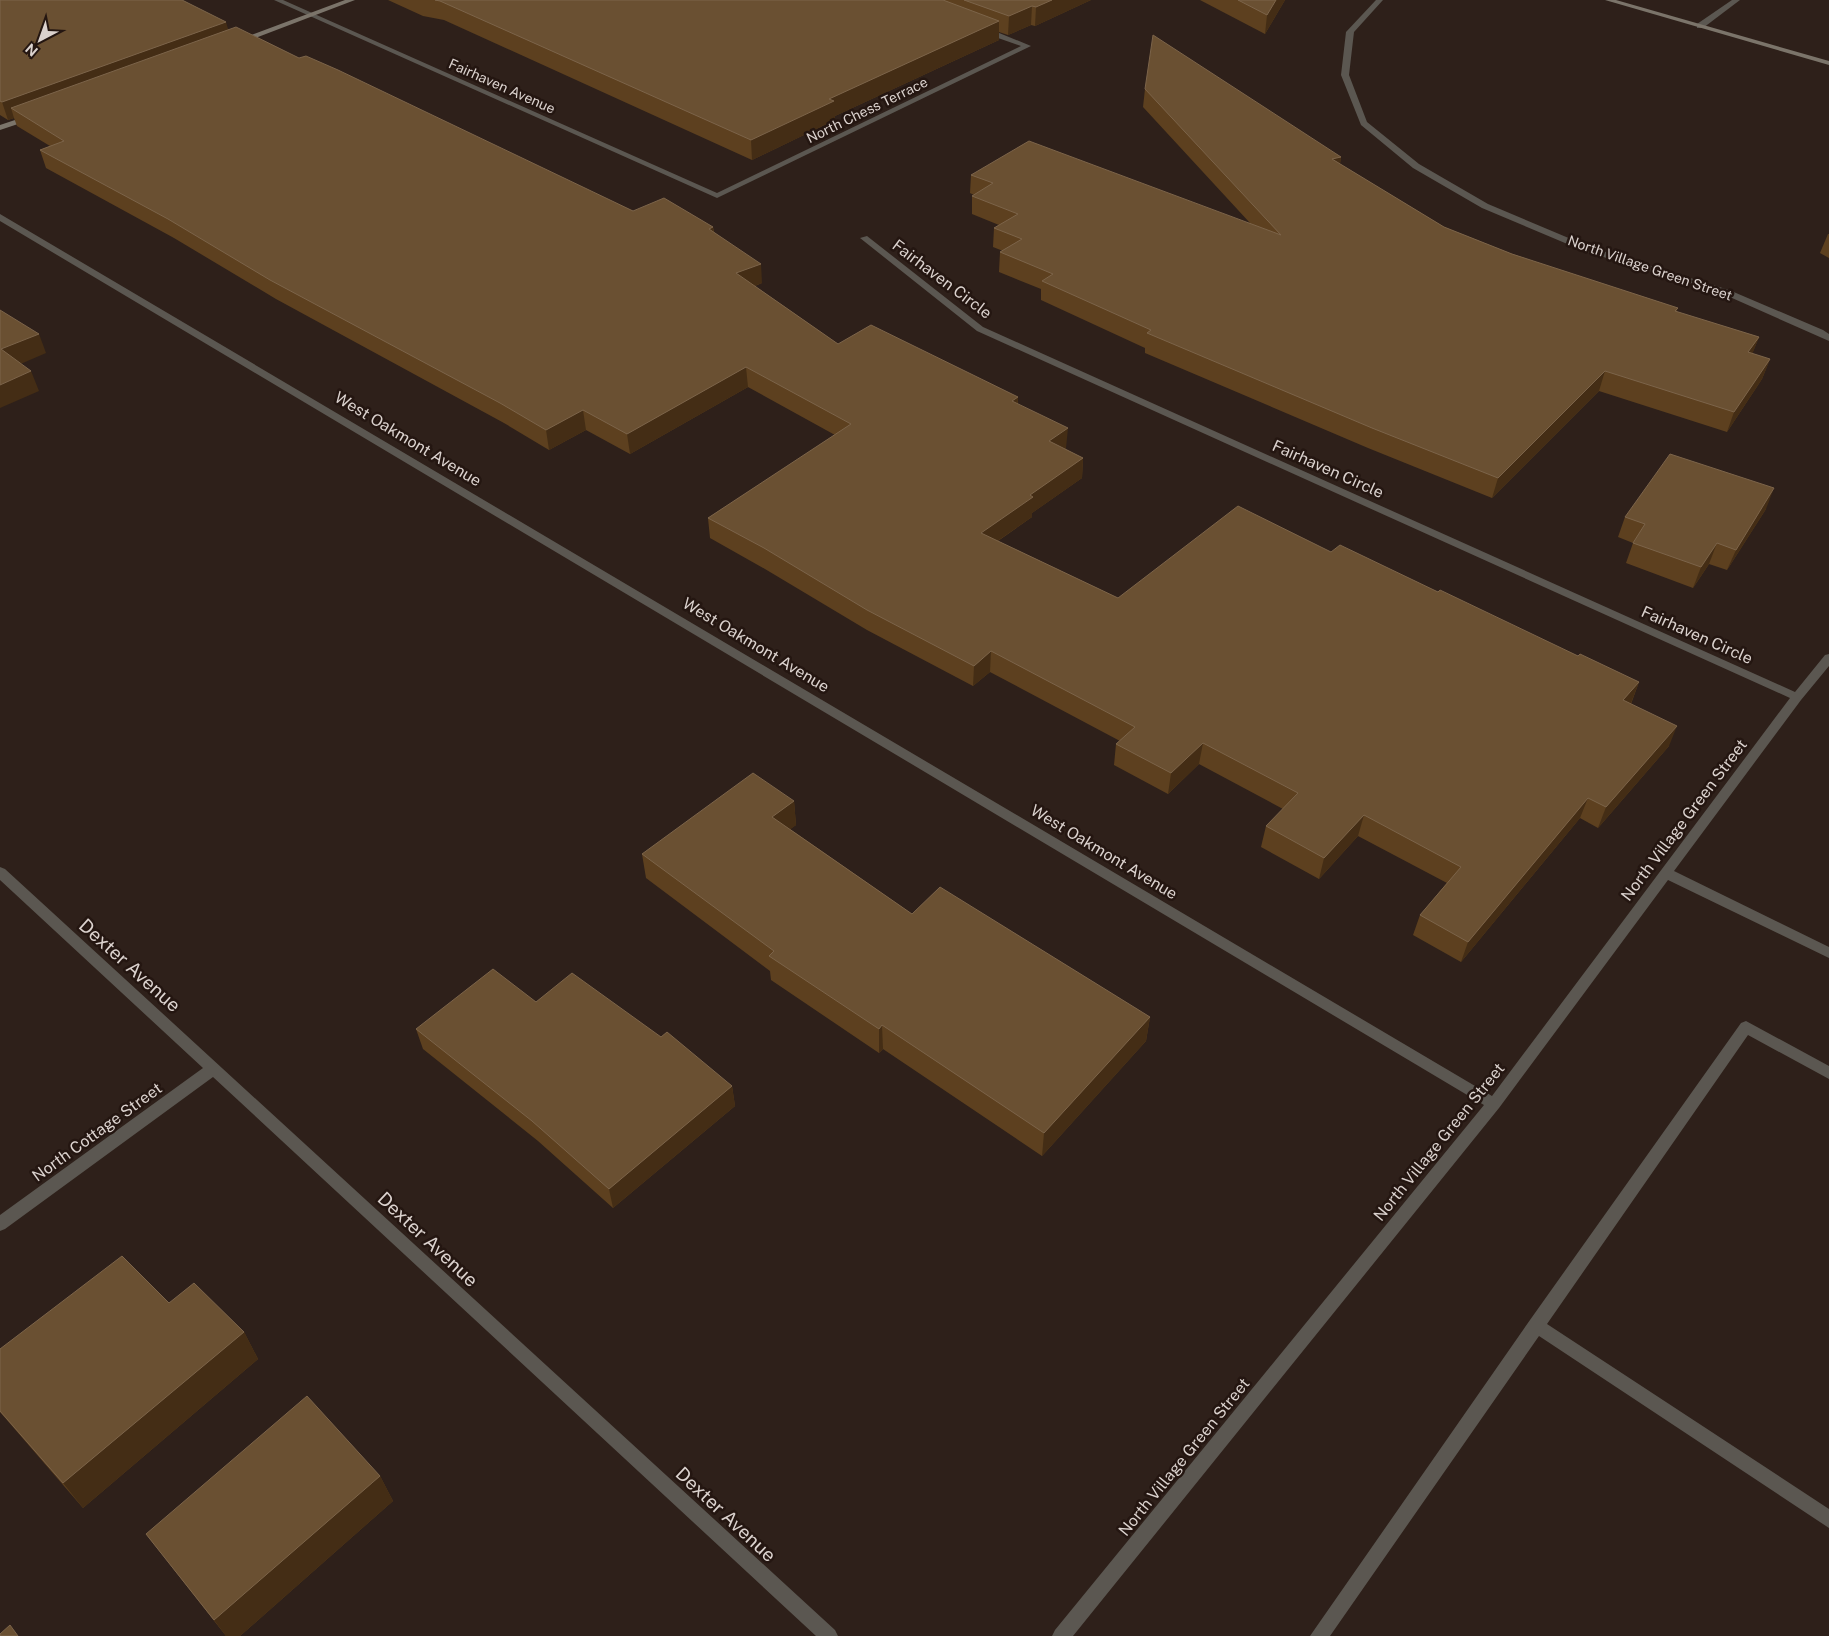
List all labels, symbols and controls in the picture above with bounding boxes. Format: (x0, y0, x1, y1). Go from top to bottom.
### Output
north arrow (15, 15, 65, 65)
text: N (22, 40, 41, 59)
street label: Fairhaven Avenue (446, 55, 558, 117)
street label: North Chess Terrace (804, 74, 930, 146)
street label: North Village Green Street (1566, 232, 1734, 304)
street label: Fairhaven Circle (888, 235, 996, 323)
street label: West Oakmont Avenue (331, 388, 485, 490)
street label: Fairhaven Circle (1269, 436, 1387, 502)
street label: West Oakmont Avenue (679, 594, 833, 696)
street label: Fairhaven Circle (1638, 602, 1756, 668)
street label: North Village Green Street (1617, 735, 1751, 905)
street label: West Oakmont Avenue (1027, 801, 1181, 903)
street label: Dexter Avenue (75, 914, 185, 1016)
street label: North Village Green Street (1369, 1059, 1509, 1225)
street label: North Cottage Street (28, 1079, 166, 1185)
street label: Dexter Avenue (373, 1187, 483, 1291)
street label: North Village Green Street (1114, 1374, 1254, 1540)
street label: Dexter Avenue (671, 1462, 781, 1566)

